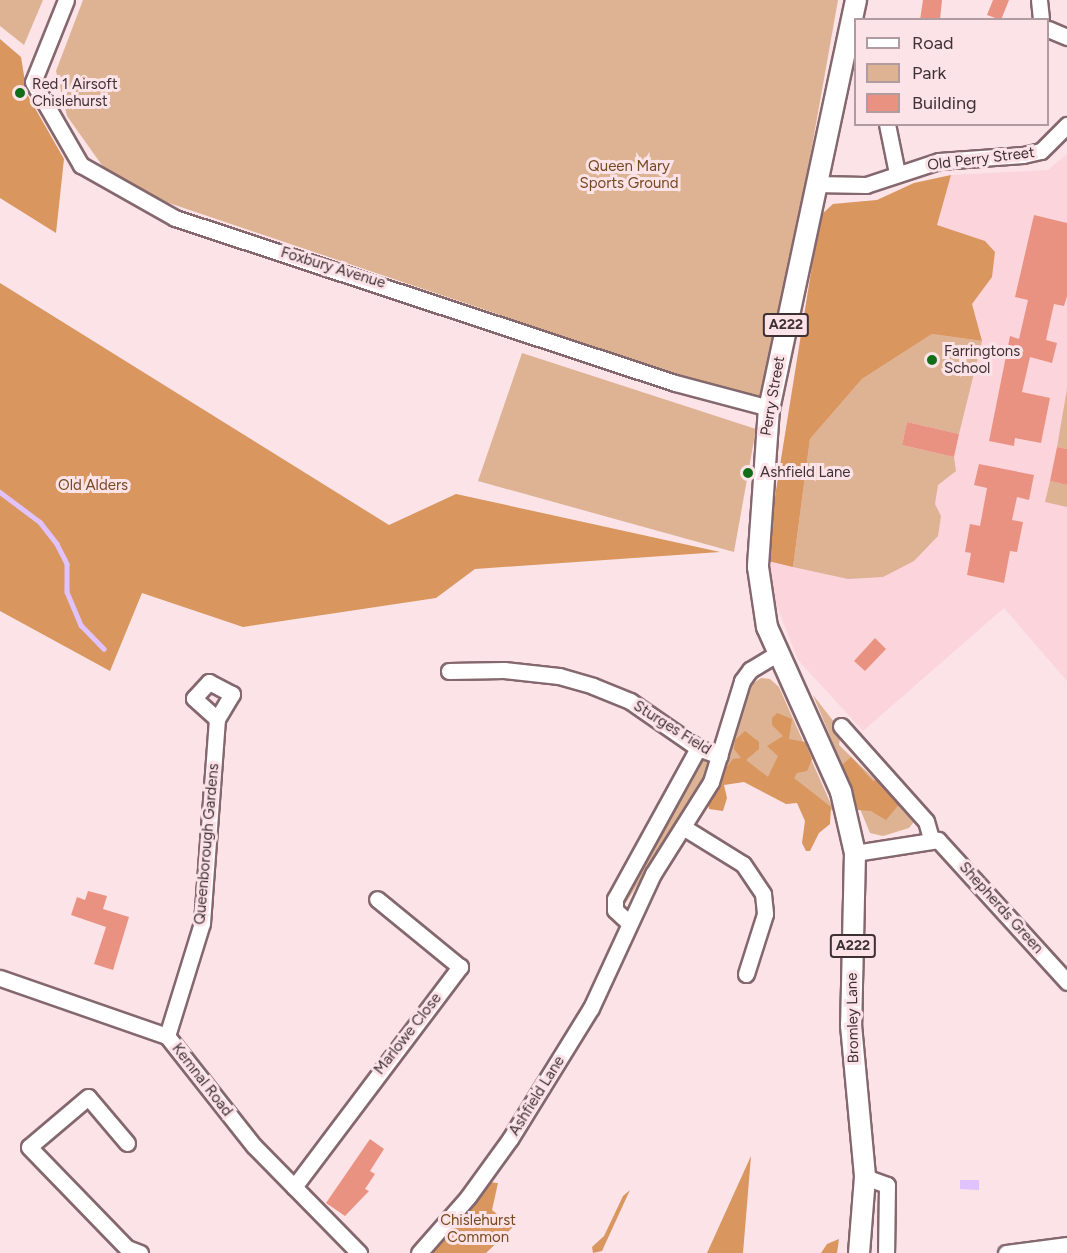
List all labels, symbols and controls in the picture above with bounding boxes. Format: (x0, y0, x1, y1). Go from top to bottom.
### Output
legend (854, 18, 1049, 126)
text: Road (912, 32, 953, 54)
text: Park (912, 62, 946, 84)
place label: Red 1 Airsoft Chislehurst (32, 75, 118, 110)
marker: Red 1 Airsoft Chislehurst (13, 86, 27, 100)
text: Building (912, 92, 977, 114)
street label: Old Perry Street (926, 143, 1036, 175)
park label: Queen Mary Sports Ground (580, 157, 678, 192)
street label: Foxbury Avenue (279, 244, 387, 292)
road number: A222 (762, 314, 810, 336)
place label: Farringtons School (944, 342, 1020, 377)
marker: Farringtons School (925, 353, 939, 367)
street label: Perry Street (757, 355, 789, 437)
place label: Ashfield Lane (760, 464, 851, 482)
marker: Ashfield Lane (741, 466, 755, 480)
park label: Old Alders (58, 477, 128, 495)
street label: Sturges Field (630, 697, 714, 759)
street label: Queenborough Gardens (191, 763, 223, 925)
street label: Shepherds Green (955, 859, 1047, 957)
road number: A222 (829, 935, 877, 957)
street label: Bromley Lane (843, 973, 863, 1063)
street label: Marlowe Close (371, 990, 445, 1078)
street label: Kemnal Road (168, 1040, 236, 1120)
street label: Ashfield Lane (505, 1053, 569, 1139)
park label: Chislehurst Common (440, 1211, 516, 1246)

